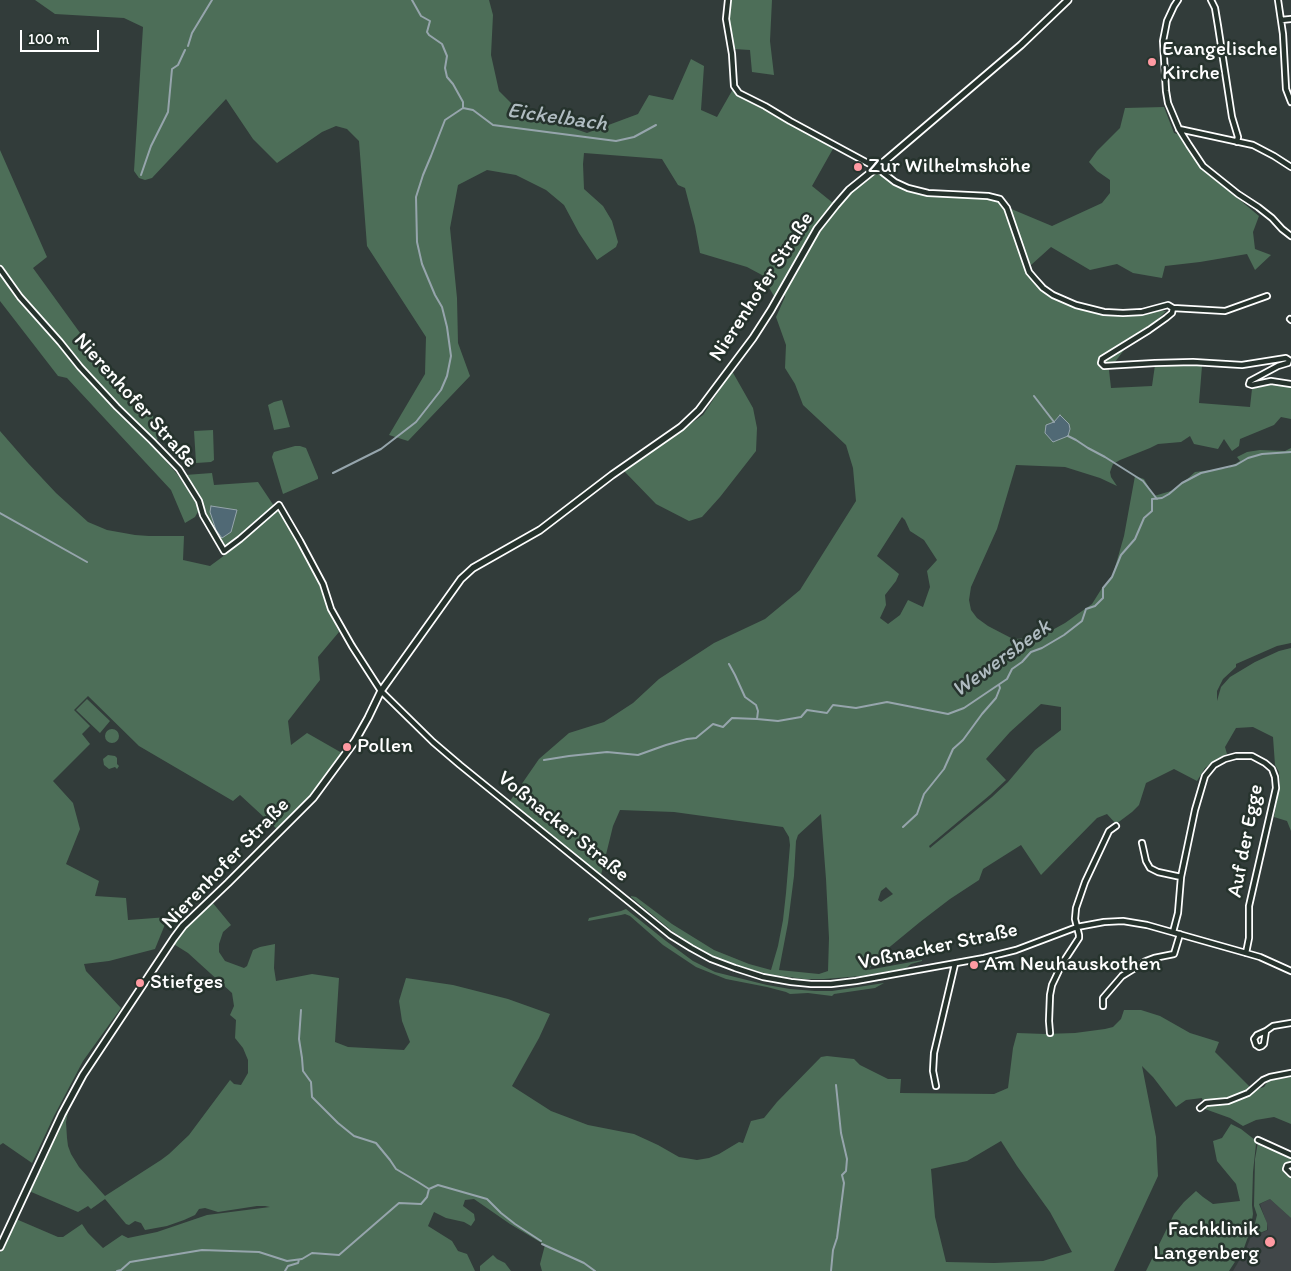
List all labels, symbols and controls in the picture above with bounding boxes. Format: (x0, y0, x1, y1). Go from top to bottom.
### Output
scale bar (22, 20, 101, 52)
text: 100 m (28, 30, 69, 48)
place label: Evangelische Kirche (1162, 37, 1278, 87)
marker: Evangelische Kirche (1146, 56, 1158, 68)
water label: Eickelbach (505, 98, 609, 138)
place label: Zur Wilhelmshöhe (868, 154, 1031, 180)
marker: Zur Wilhelmshöhe (852, 161, 864, 173)
street label: Nierenhofer Straße (704, 208, 820, 366)
street label: Nierenhofer Straße (68, 328, 202, 474)
water label: Wewersbeek (947, 614, 1057, 704)
place label: Pollen (357, 734, 413, 760)
marker: Pollen (341, 741, 353, 753)
street label: Voßnacker Straße (492, 766, 634, 888)
street label: Auf der Egge (1223, 782, 1269, 900)
street label: Nierenhofer Straße (157, 793, 295, 935)
street label: Voßnacker Straße (856, 918, 1020, 976)
place label: Am Neuhauskothen (984, 952, 1161, 978)
marker: Am Neuhauskothen (968, 959, 980, 971)
place label: Stiefges (150, 970, 223, 996)
marker: Stiefges (134, 977, 146, 989)
place label: Fachklinik Langenberg (1153, 1217, 1259, 1267)
marker: Fachklinik Langenberg (1263, 1235, 1277, 1249)

